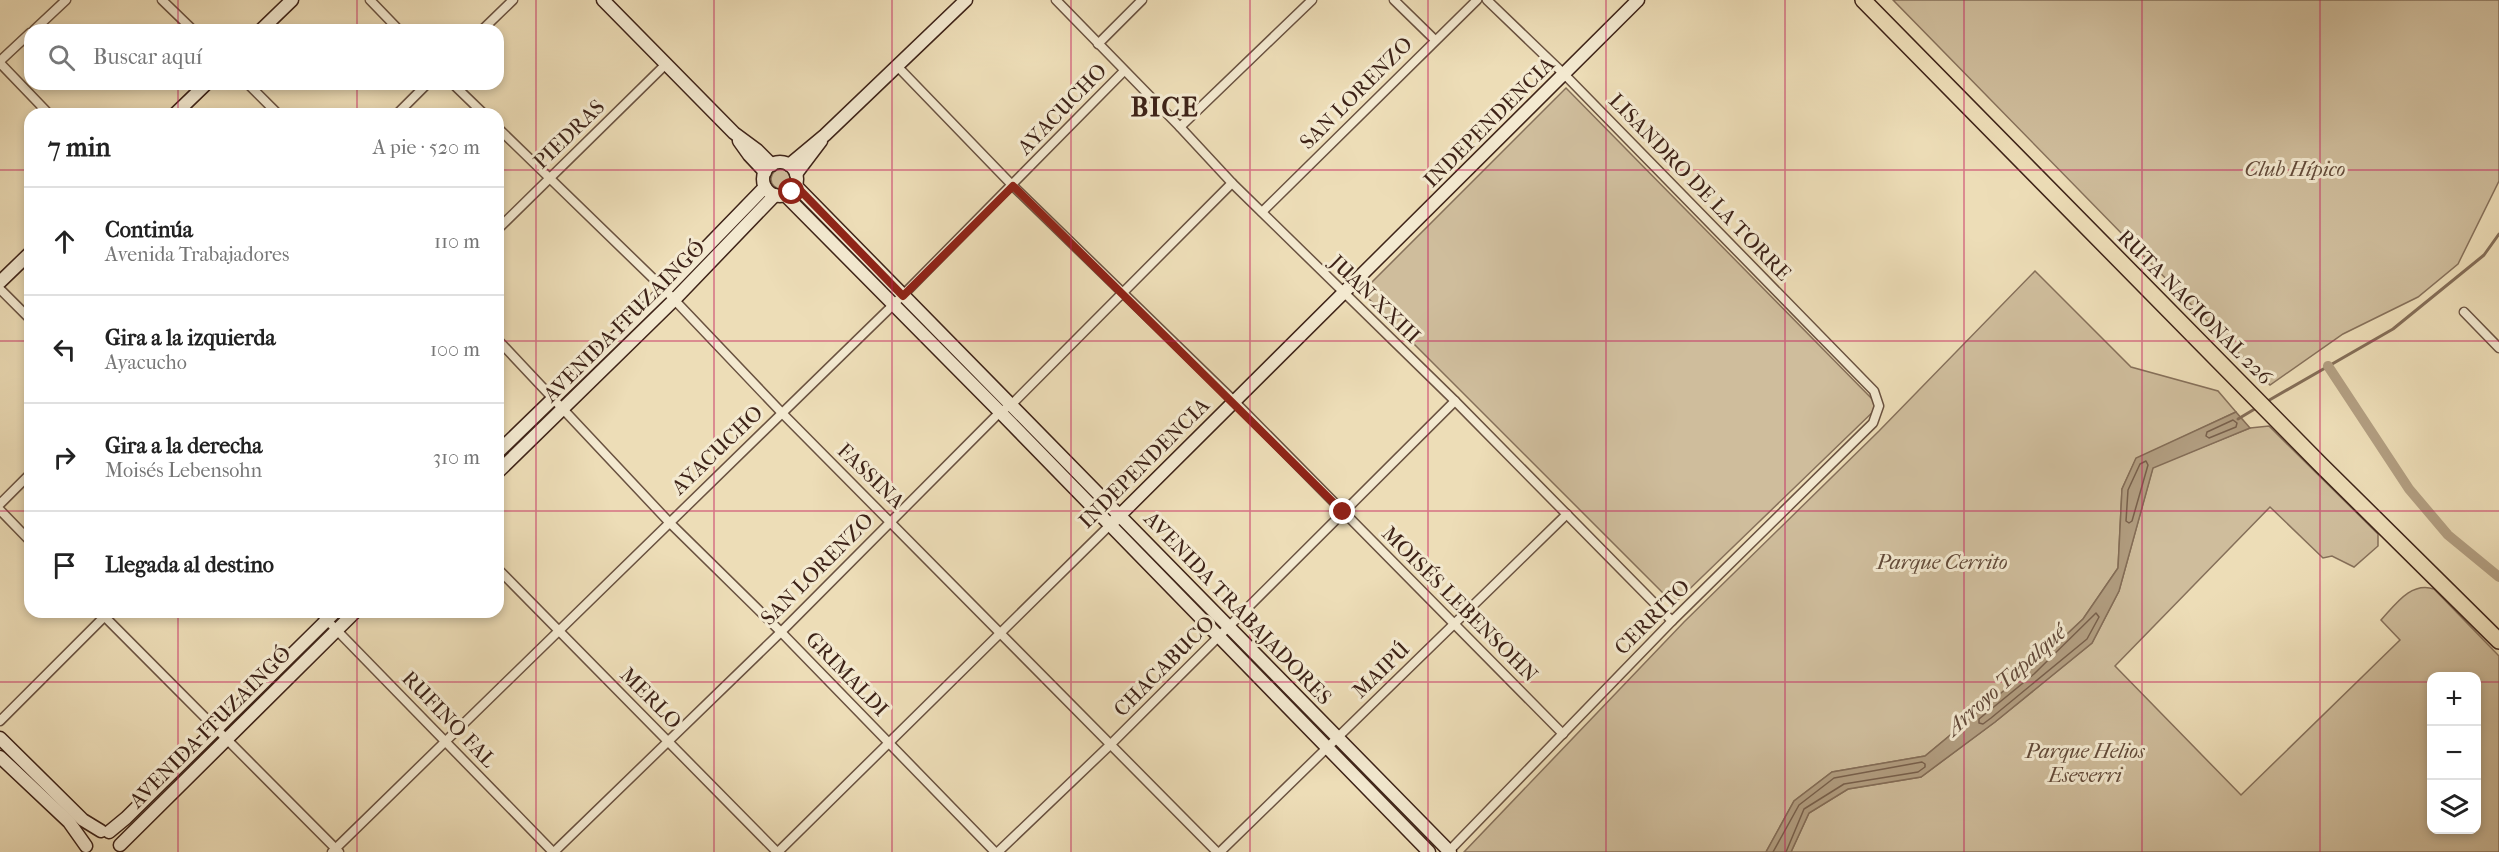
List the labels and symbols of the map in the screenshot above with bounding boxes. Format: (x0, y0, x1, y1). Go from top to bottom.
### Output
street label: SAN LORENZO (1295, 32, 1417, 154)
street label: INDEPENDENCIA (1419, 52, 1559, 192)
street label: AYACUCHO (1012, 58, 1111, 160)
street label: LISANDRO DE LA TORRE (1604, 88, 1796, 286)
district label: BICE (1131, 91, 1199, 123)
street label: PIEDRAS (529, 94, 609, 174)
park label: Club Hípico (2244, 157, 2346, 181)
route start (778, 178, 804, 204)
street label: RUTA NACIONAL 226 (2113, 225, 2278, 390)
street label: AVENIDA ITUZAINGÓ (537, 235, 710, 407)
street label: JUAN XXIII (1324, 249, 1425, 348)
street label: INDEPENDENCIA (1074, 393, 1214, 533)
street label: AYACUCHO (666, 401, 768, 500)
street label: FASSINA (833, 438, 910, 514)
route end (1329, 498, 1355, 524)
street label: AVENIDA TRABAJADORES (1139, 506, 1337, 710)
street label: SAN LORENZO (756, 508, 878, 630)
street label: MOISÉS LEBENSOHN (1377, 521, 1543, 687)
park label: Parque Cerrito (1875, 550, 2008, 574)
street label: CERRITO (1609, 574, 1695, 660)
street label: CHACABUCO (1109, 611, 1219, 721)
water label: Arroyo Tapalqué (1938, 617, 2074, 743)
street label: GRIMALDI (801, 627, 893, 721)
street label: MAIPÚ (1347, 637, 1415, 703)
street label: AVENIDA ITUZAINGÓ (123, 641, 296, 813)
street label: MERLO (615, 662, 687, 734)
street label: RUFINO FAL (397, 666, 501, 772)
park label: Parque Helios Eseverri (2024, 739, 2145, 787)

